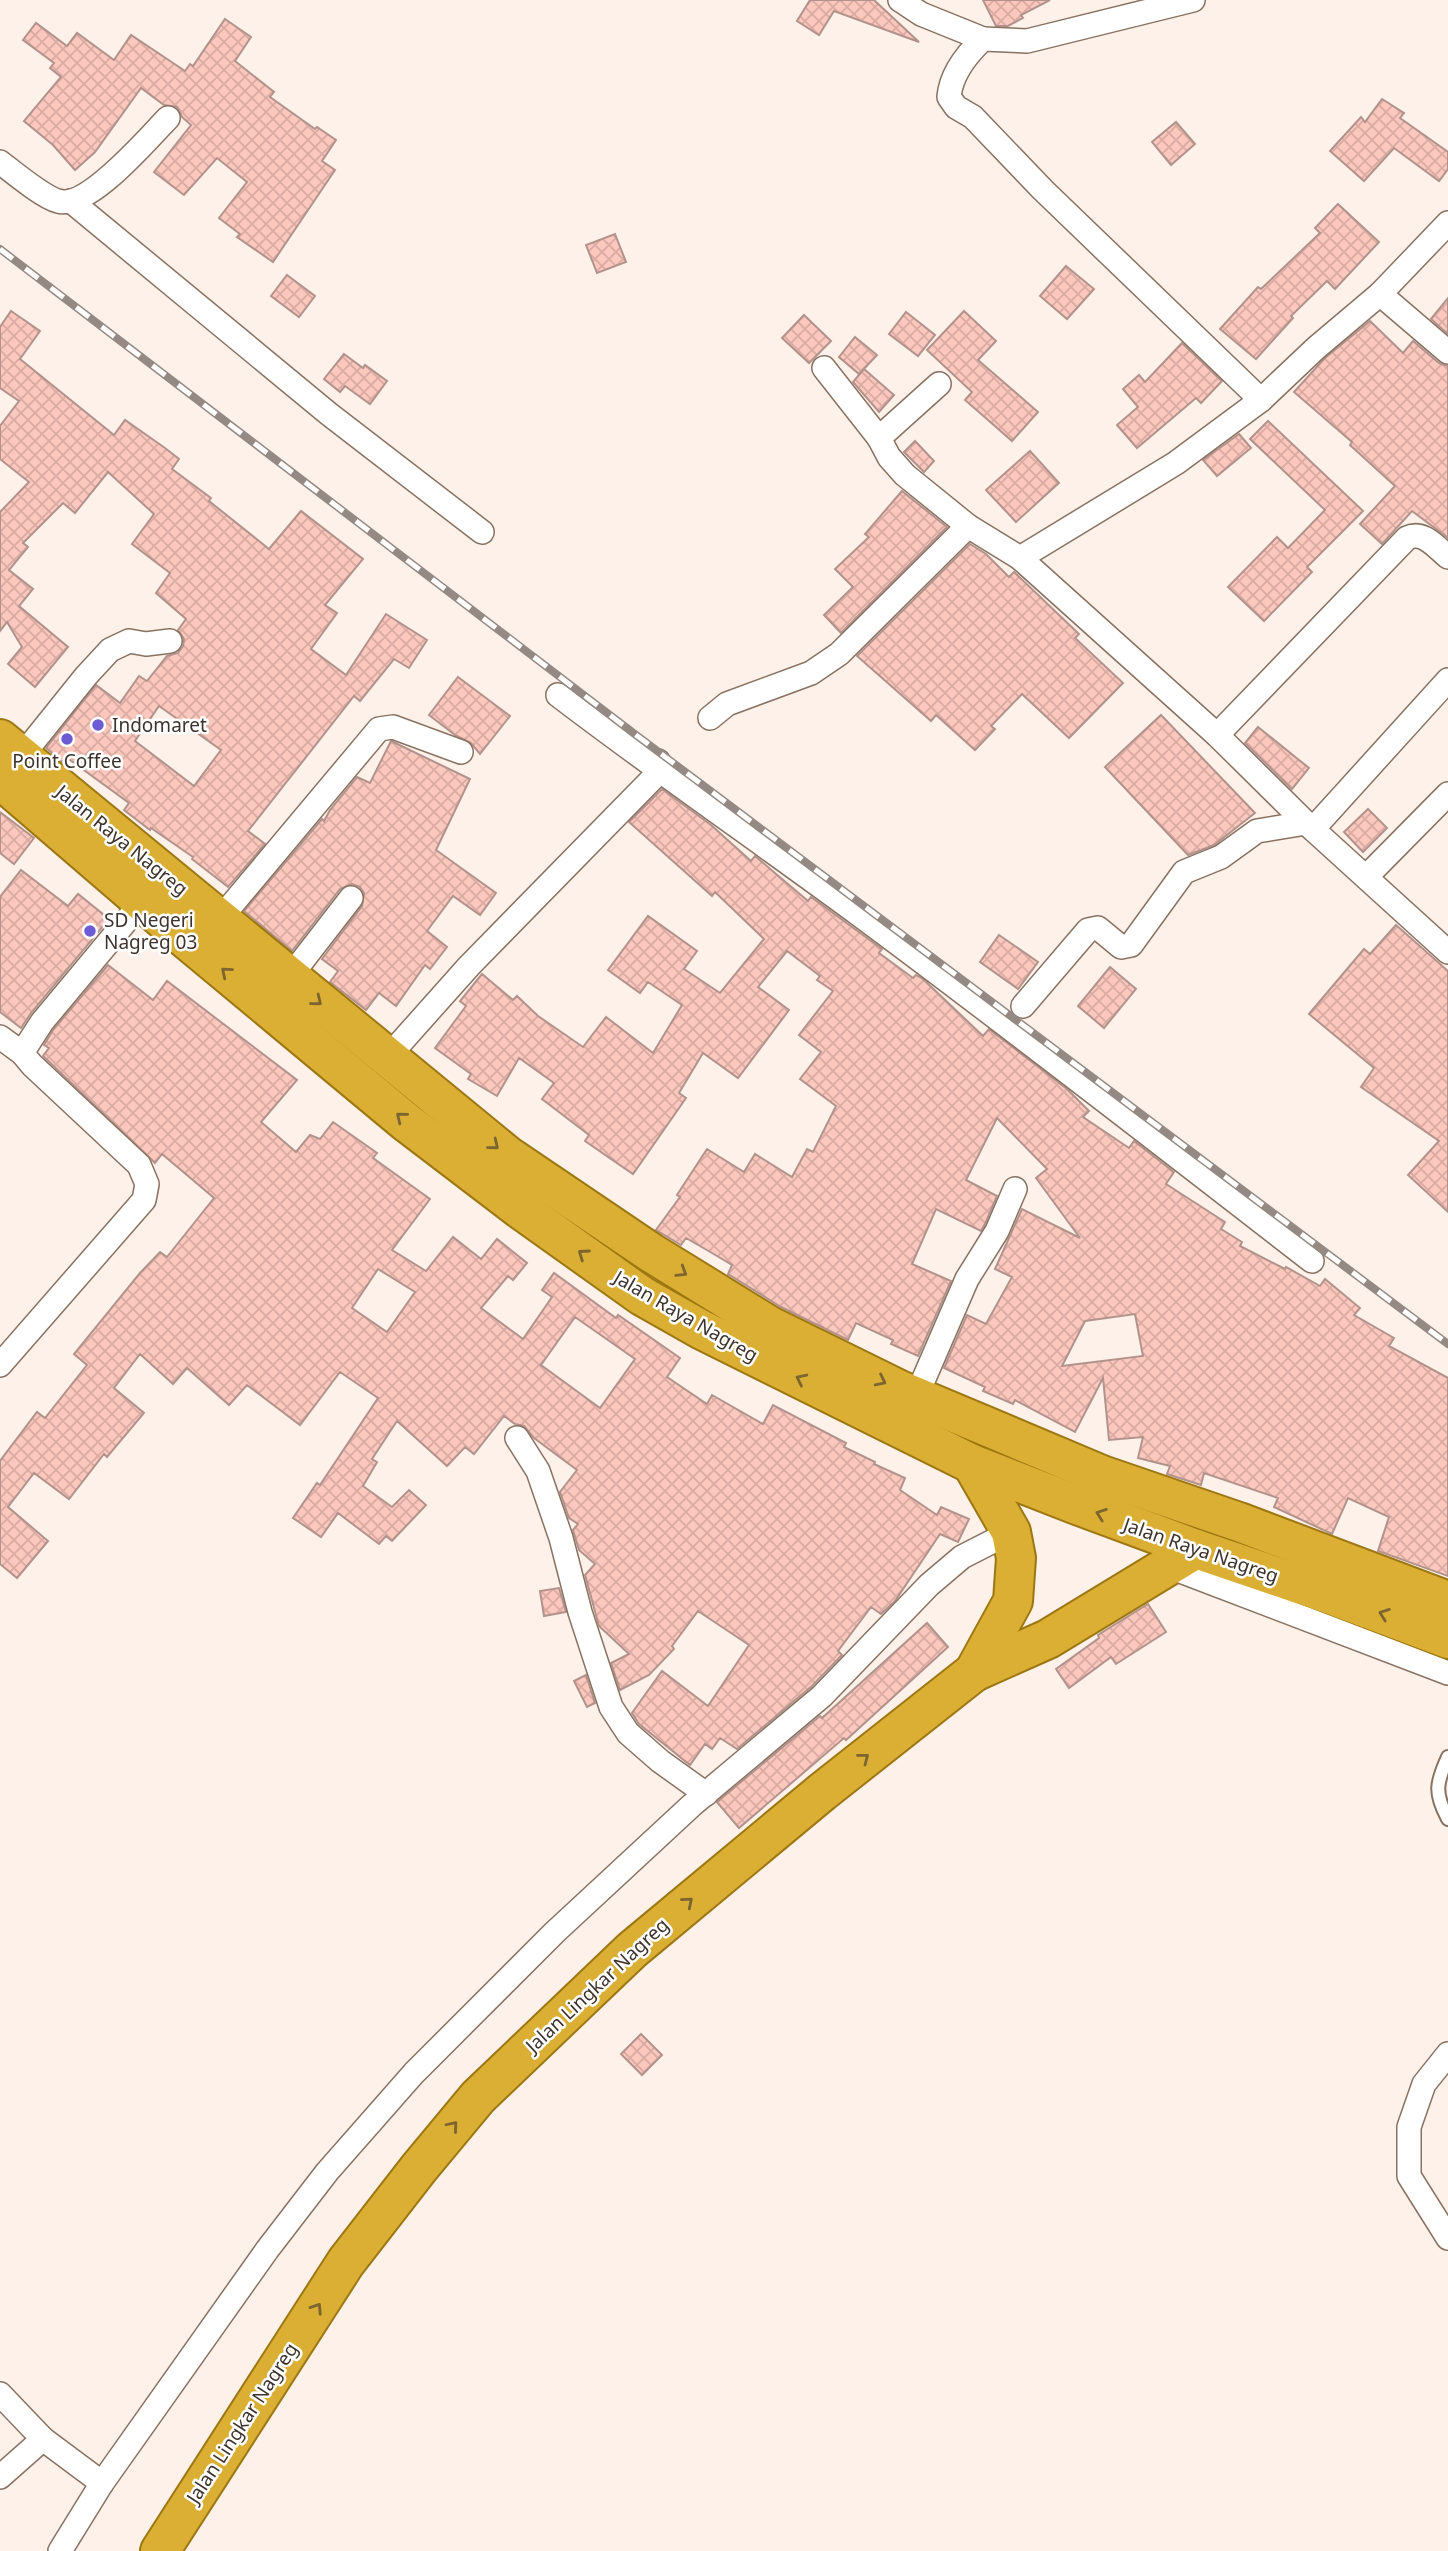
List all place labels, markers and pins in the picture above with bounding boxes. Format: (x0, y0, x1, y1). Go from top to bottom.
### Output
place label: Indomaret (112, 712, 207, 738)
marker: Indomaret (90, 717, 106, 733)
marker: Point Coffee (59, 731, 75, 747)
place label: Point Coffee (12, 748, 122, 774)
place label: SD Negeri Nagreg 03 (104, 907, 197, 955)
marker: SD Negeri Nagreg 03 (82, 923, 98, 939)

